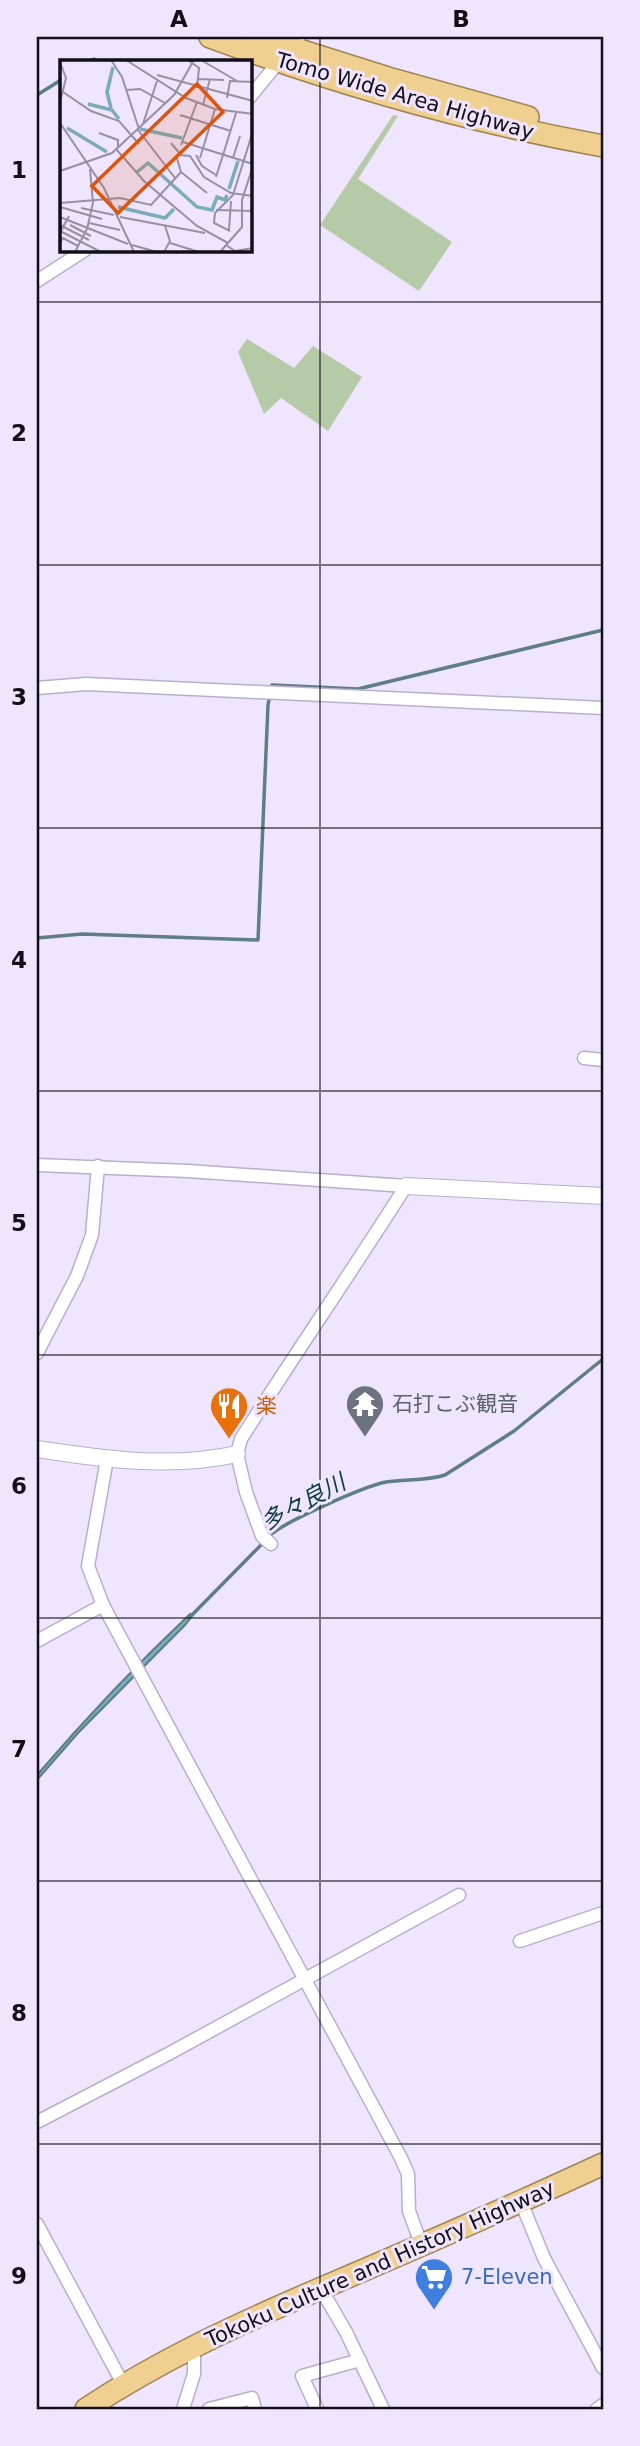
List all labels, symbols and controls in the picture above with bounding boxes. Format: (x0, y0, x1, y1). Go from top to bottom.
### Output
text: A (170, 6, 188, 32)
text: B (452, 6, 470, 32)
street label: Tomo Wide Area Highway (272, 47, 537, 144)
inset map (60, 60, 252, 252)
text: 1 (11, 157, 27, 183)
text: 2 (11, 420, 27, 446)
text: 3 (11, 684, 27, 710)
text: 4 (11, 947, 27, 973)
text: 5 (11, 1210, 27, 1236)
temple icon: 石打こぶ観音 (344, 1383, 386, 1438)
restaurant icon: 楽 (208, 1385, 250, 1440)
place label: 石打こぶ観音 (392, 1392, 518, 1416)
place label: 楽 (256, 1394, 277, 1418)
water label: 多々良川 (256, 1468, 352, 1535)
text: 6 (11, 1473, 27, 1499)
text: 7 (11, 1736, 27, 1762)
text: 8 (11, 2000, 27, 2026)
street label: Tokoku Culture and History Highway (201, 2176, 558, 2353)
supermarket icon: 7-Eleven (413, 2256, 455, 2311)
text: 9 (11, 2263, 27, 2289)
place label: 7-Eleven (461, 2265, 553, 2289)

